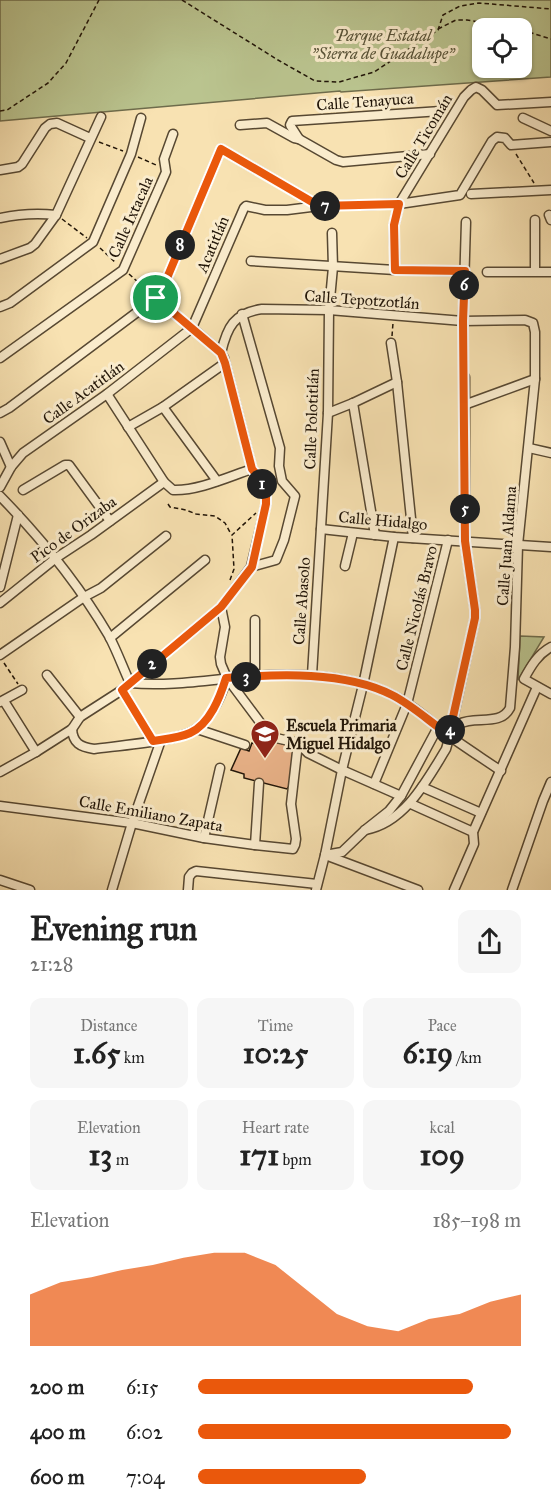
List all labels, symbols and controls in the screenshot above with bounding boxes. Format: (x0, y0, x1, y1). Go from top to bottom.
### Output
map controls (472, 18, 532, 78)
button: locate (472, 18, 532, 78)
park label: Parque Estatal "Sierra de Guadalupe" (312, 26, 456, 64)
street label: Calle Tenayuca (316, 89, 415, 114)
street label: Calle Ticomán (391, 90, 456, 182)
street label: Calle Ixtacala (104, 173, 157, 261)
pin: 7 (310, 191, 340, 221)
text: 7 (321, 196, 329, 215)
street label: Acatitlán (192, 213, 233, 276)
pin: 8 (165, 230, 195, 260)
text: 8 (176, 235, 184, 254)
pin: 6 (449, 270, 479, 300)
pin (130, 272, 181, 323)
text: 6 (460, 275, 468, 294)
icon: arrive (139, 281, 172, 314)
street label: Calle Tepotzotlán (304, 286, 421, 313)
street label: Calle Acatitlán (39, 356, 128, 428)
street label: Calle Polotitlán (300, 368, 323, 470)
pin: 1 (247, 469, 277, 499)
text: 1 (259, 474, 265, 493)
street label: Calle Juan Aldama (493, 485, 521, 607)
street label: Pico de Orizaba (27, 492, 120, 567)
pin: 5 (450, 494, 480, 524)
text: 5 (461, 499, 469, 518)
street label: Calle Hidalgo (338, 507, 428, 535)
street label: Calle Nicolás Bravo (392, 544, 441, 673)
street label: Calle Abasolo (289, 556, 314, 646)
pin: 2 (137, 649, 167, 679)
text: 2 (148, 654, 156, 673)
pin: 3 (231, 662, 261, 692)
text: 3 (243, 667, 249, 686)
pin: 4 (435, 715, 465, 745)
place label: Escuela Primaria Miguel Hidalgo (286, 716, 398, 754)
school or university icon: Escuela Primaria Miguel Hidalgo (249, 718, 281, 760)
text: 4 (446, 720, 454, 739)
street label: Calle Emiliano Zapata (78, 792, 224, 836)
text: Evening run (30, 909, 197, 949)
button: share (458, 910, 521, 973)
text: 21:28 (30, 952, 73, 976)
text: Distance (80, 1016, 138, 1035)
text: Time (258, 1016, 293, 1035)
text: Pace (428, 1016, 457, 1035)
text: 1.65 (73, 1035, 120, 1071)
text: 10:25 (243, 1035, 308, 1071)
text: 6:19 (403, 1035, 453, 1071)
text: km (120, 1048, 145, 1067)
text: /km (453, 1048, 482, 1067)
text: Elevation (77, 1118, 141, 1137)
text: Heart rate (242, 1118, 309, 1137)
text: kcal (430, 1118, 455, 1137)
text: 13 (88, 1137, 112, 1173)
text: 171 (239, 1137, 279, 1173)
text: 109 (420, 1137, 465, 1173)
text: m (112, 1150, 129, 1169)
text: bpm (279, 1150, 312, 1169)
text: Elevation (30, 1208, 109, 1232)
text: 185–198 m (432, 1208, 521, 1232)
text: 200 m (30, 1375, 84, 1399)
text: 6:15 (126, 1375, 158, 1399)
text: 400 m (30, 1420, 86, 1444)
text: 6:02 (126, 1420, 163, 1444)
text: 600 m (30, 1465, 85, 1489)
text: 7:04 (126, 1465, 165, 1489)

